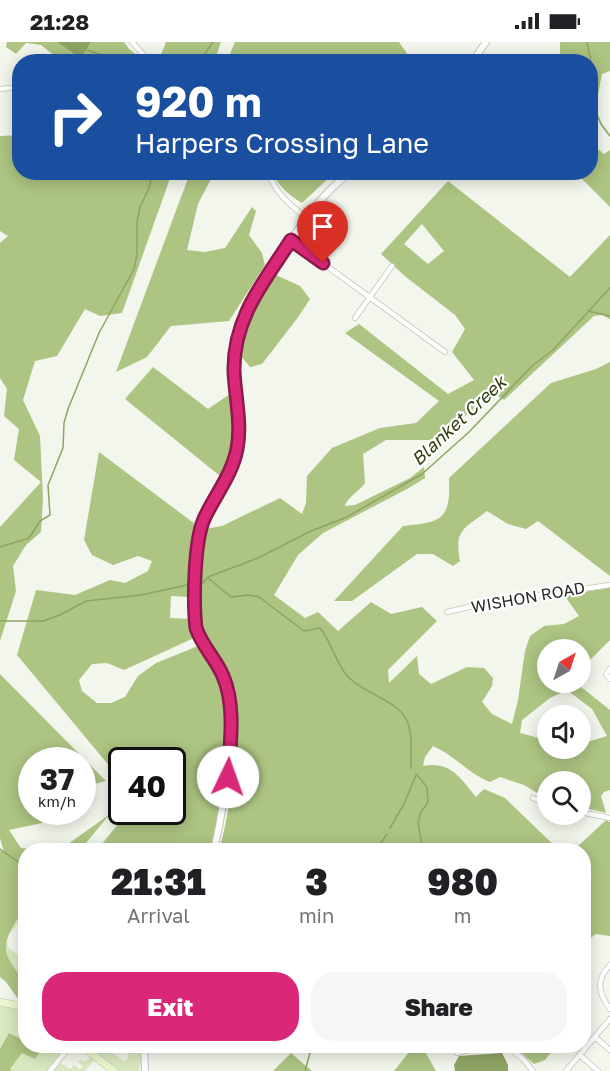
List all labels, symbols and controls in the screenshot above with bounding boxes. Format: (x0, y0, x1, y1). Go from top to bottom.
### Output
text: 21:28 (30, 8, 89, 35)
text: 920 m (135, 76, 262, 126)
icon: right (36, 78, 114, 156)
text: Harpers Crossing Lane (135, 127, 429, 159)
pin (297, 201, 348, 263)
icon: arrive (306, 210, 339, 243)
water label: Blanket Creek (407, 370, 511, 470)
street label: WISHON ROAD (470, 577, 586, 617)
north arrow (537, 639, 591, 693)
map controls (537, 639, 591, 825)
button: sound (537, 705, 591, 759)
position arrow (196, 745, 260, 809)
speed limit sign: 40 (108, 747, 186, 825)
text: 37 (40, 761, 74, 797)
button: search (537, 771, 591, 825)
text: km/h (38, 792, 76, 810)
text: 21:31 (111, 860, 206, 903)
text: 3 (305, 860, 328, 903)
text: 980 (427, 860, 498, 903)
text: Arrival (127, 903, 190, 927)
text: min (299, 903, 334, 927)
text: m (454, 903, 471, 927)
button: Exit (42, 972, 299, 1041)
button: Share (311, 972, 567, 1041)

